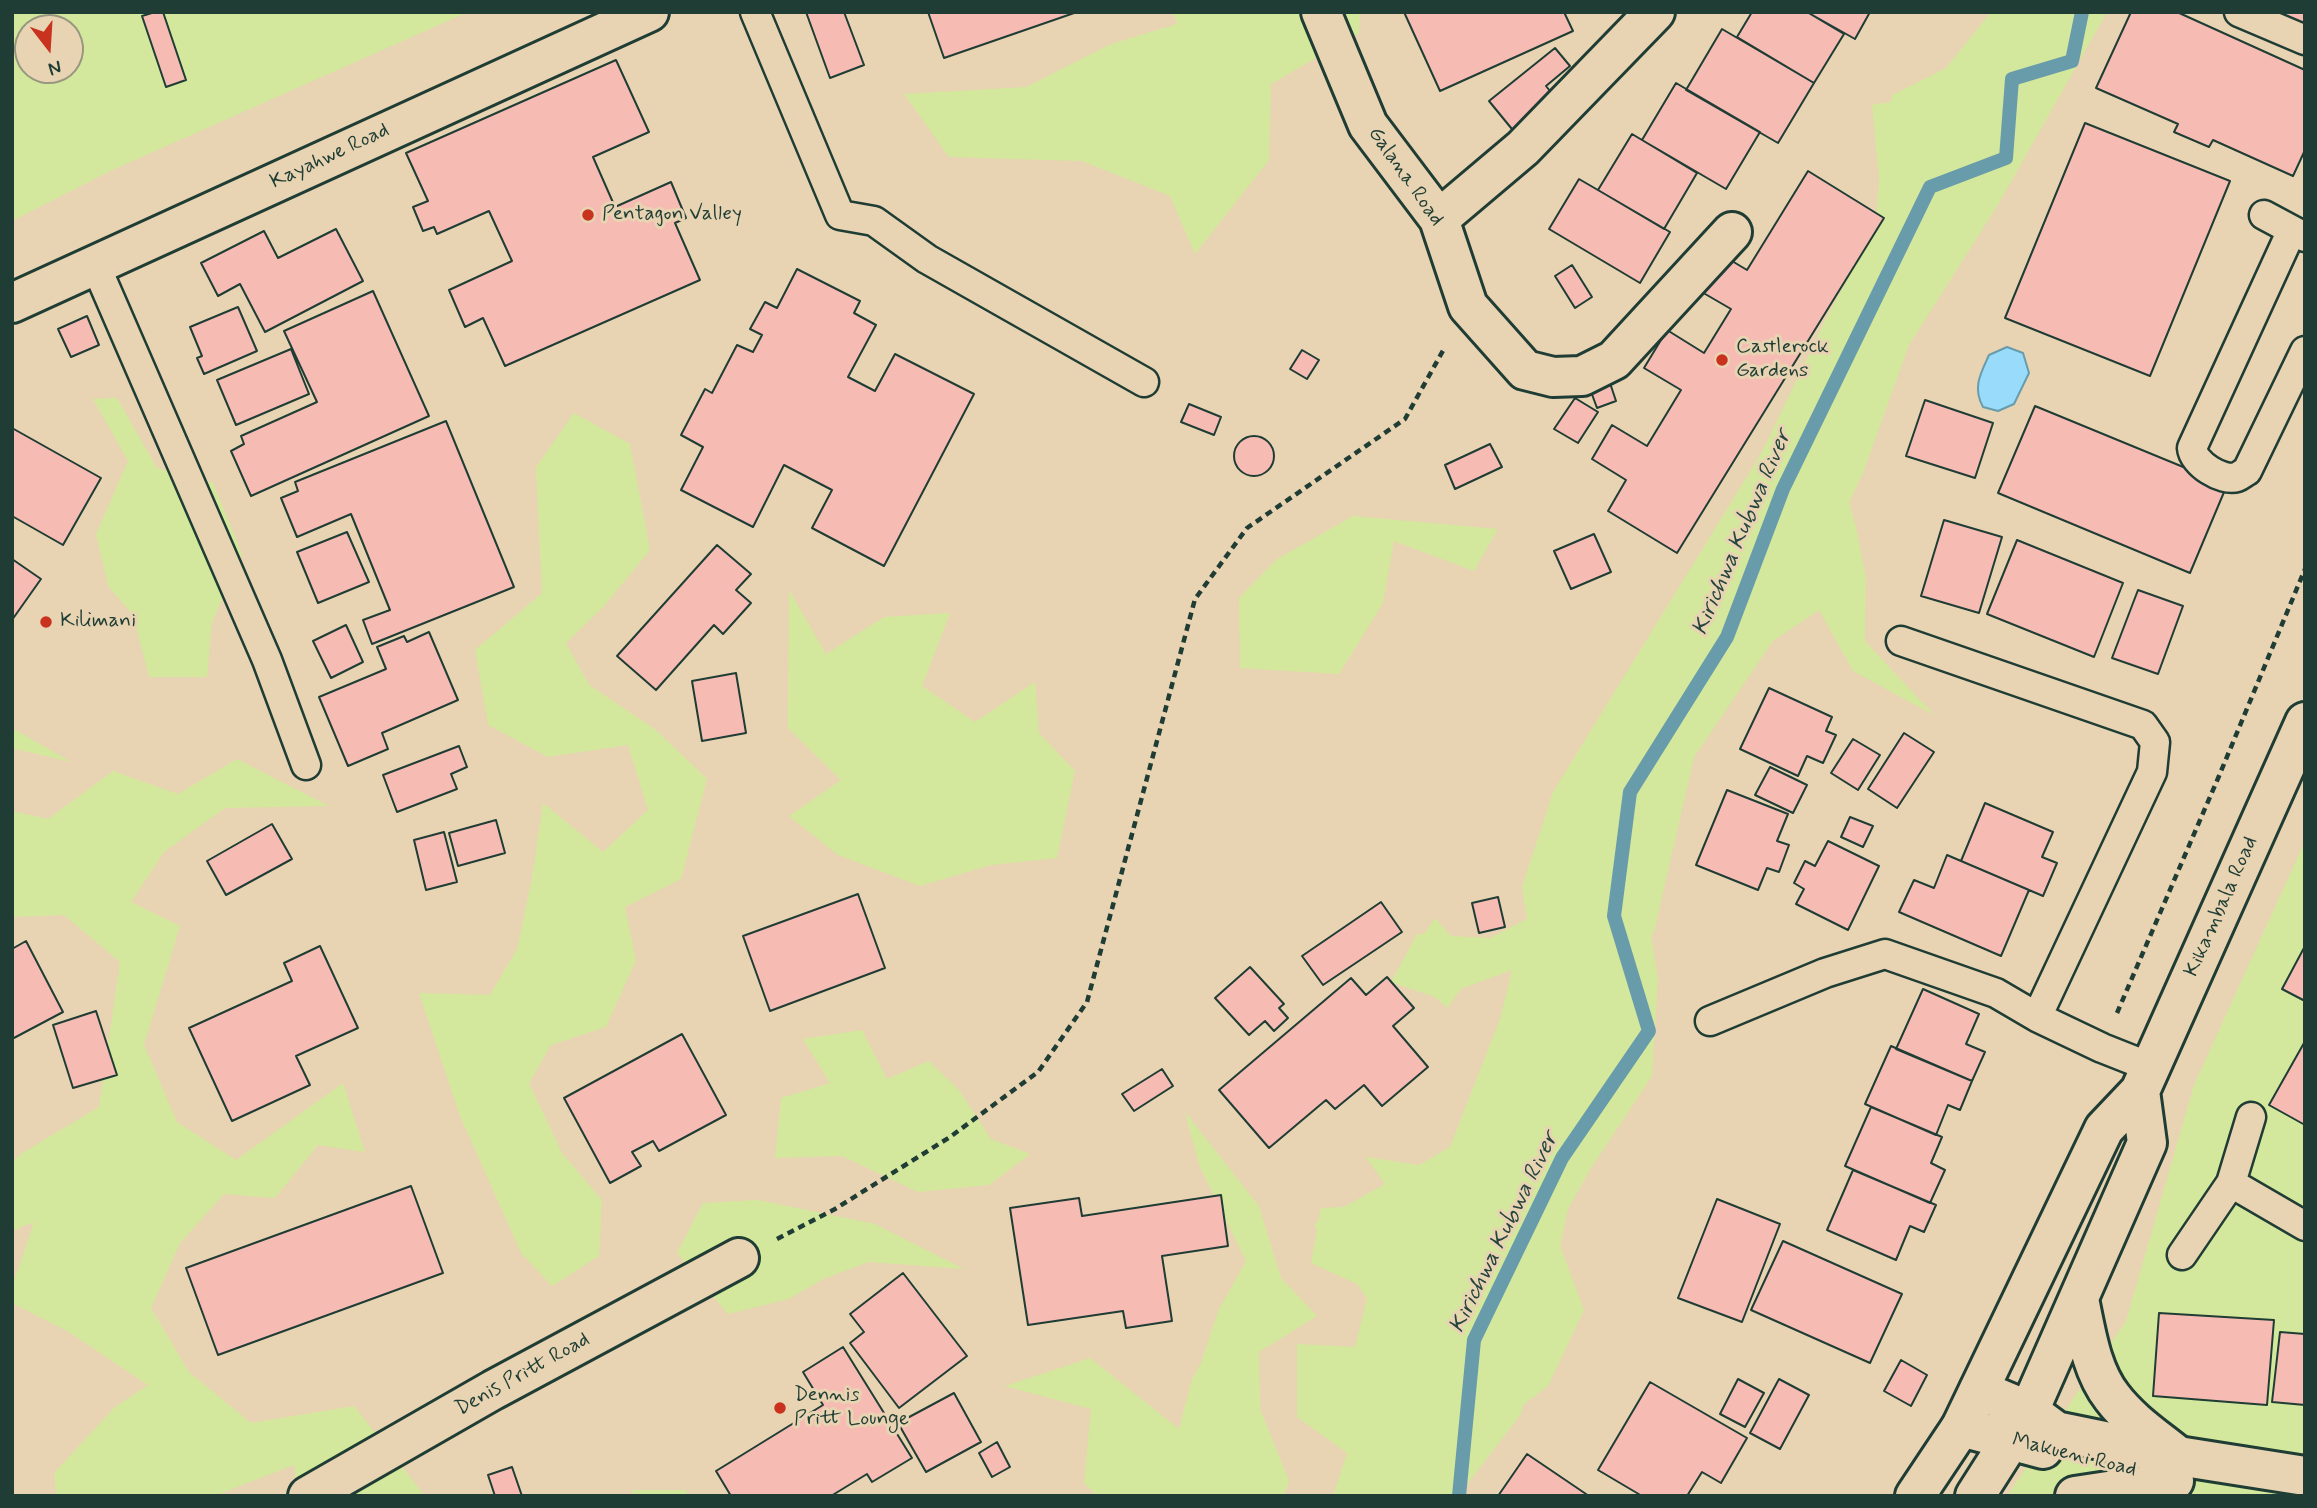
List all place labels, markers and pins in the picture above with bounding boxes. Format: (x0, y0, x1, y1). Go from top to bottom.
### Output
place label: Pentagon Valley (602, 202, 742, 228)
marker: Pentagon Valley (580, 207, 596, 223)
place label: Castlerock Gardens (1736, 335, 1829, 385)
marker: Castlerock Gardens (1714, 352, 1730, 368)
place label: Kilimani (60, 609, 136, 635)
marker: Kilimani (38, 614, 54, 630)
place label: Dennis Pritt Lounge (794, 1383, 909, 1433)
marker: Dennis Pritt Lounge (772, 1400, 788, 1416)

